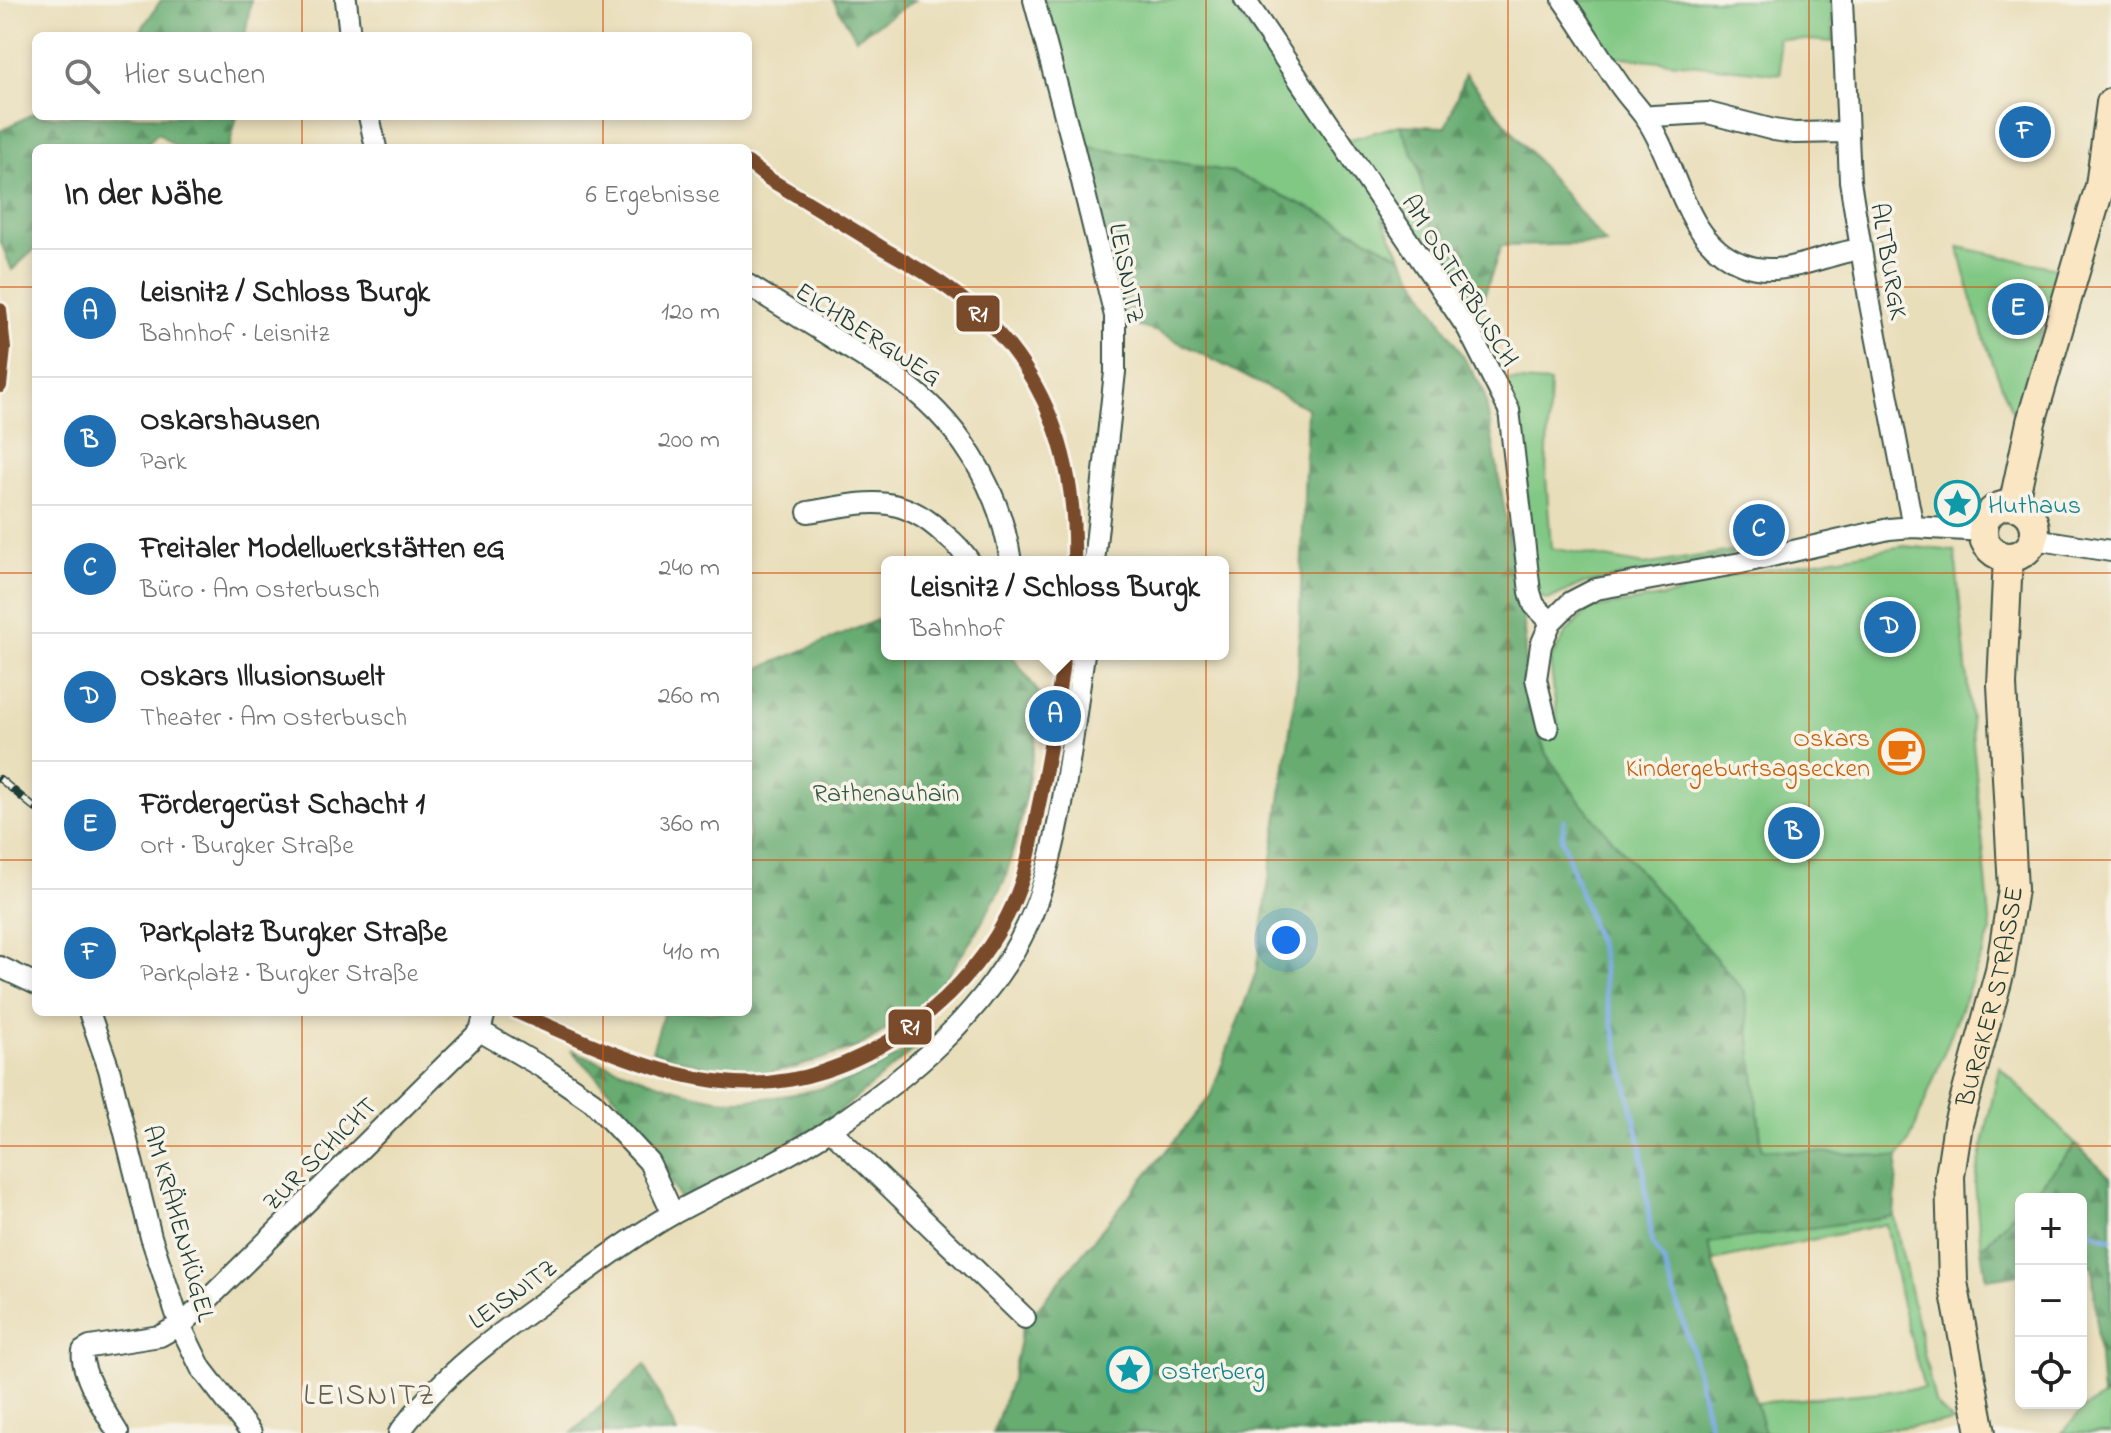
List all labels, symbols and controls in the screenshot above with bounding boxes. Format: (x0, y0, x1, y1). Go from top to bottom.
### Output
search box (32, 32, 752, 120)
icon: search (60, 54, 104, 98)
text: Hier suchen (124, 54, 265, 98)
pin: F (1999, 102, 2051, 162)
text: In der Nähe (64, 171, 222, 221)
text: 6 Ergebnisse (586, 177, 720, 215)
street label: AM OSTERBUSCH (1390, 188, 1527, 375)
street label: ALTBURGK (1858, 200, 1916, 323)
street label: LEISNITZ (1097, 220, 1153, 327)
text: Leisnitz / Schloss Burgk (140, 272, 430, 316)
street label: EICHBERGWEG (787, 274, 948, 397)
pin: E (1992, 279, 2044, 339)
text: A (82, 294, 98, 332)
text: 120 m (661, 294, 720, 332)
line badge: R1 (955, 294, 1001, 333)
text: R1 (968, 300, 988, 332)
text: Bahnhof · Leisnitz (140, 316, 330, 354)
text: Oskarshausen (140, 400, 320, 444)
text: B (81, 422, 99, 460)
text: 200 m (658, 422, 720, 460)
text: Park (140, 444, 187, 482)
place icon: Huthaus (1933, 480, 1981, 528)
place label: Huthaus (1988, 488, 2081, 526)
pin: C (1733, 500, 1785, 560)
text: Freitaler Modellwerkstätten eG (140, 528, 505, 572)
text: C (83, 550, 97, 588)
text: 240 m (658, 550, 720, 588)
popup (881, 556, 1229, 660)
text: Leisnitz / Schloss Burgk (910, 567, 1200, 611)
text: Büro · Am Osterbusch (140, 572, 380, 610)
pin: D (1864, 597, 1916, 657)
text: Bahnhof (910, 611, 1005, 649)
text: Oskars Illusionswelt (140, 656, 385, 700)
text: D (80, 678, 100, 716)
text: 260 m (658, 678, 720, 716)
pin: A (1029, 686, 1081, 746)
text: Theater · Am Osterbusch (140, 700, 407, 738)
place label: Oskars Kindergeburtsagsecken (1626, 721, 1870, 789)
cafe icon: Oskars Kindergeburtsagsecken (1877, 728, 1925, 776)
park label: Rathenauhain (813, 776, 959, 814)
text: Fördergerüst Schacht 1 (140, 784, 425, 828)
pin: B (1768, 803, 1820, 863)
text: E (82, 806, 98, 844)
text: 360 m (660, 806, 720, 844)
text: Ort · Burgker Straße (140, 828, 354, 866)
street label: BURGKER STRASSE (1947, 884, 2035, 1112)
text: Parkplatz Burgker Straße (140, 912, 447, 956)
your location (1266, 920, 1306, 960)
text: F (82, 934, 98, 972)
text: 410 m (663, 934, 720, 972)
text: Parkplatz · Burgker Straße (140, 956, 418, 994)
line badge: R1 (887, 1008, 933, 1046)
text: R1 (900, 1013, 920, 1045)
street label: ZUR SCHICHT (255, 1089, 387, 1221)
street label: AM KRÄHENHÜGEL (131, 1121, 223, 1327)
map controls (2015, 1193, 2087, 1409)
button: + (2015, 1193, 2087, 1265)
street label: LEISNITZ (462, 1250, 566, 1341)
button: − (2015, 1265, 2087, 1337)
button: locate (2015, 1337, 2087, 1409)
place icon: Osterberg (1106, 1346, 1154, 1394)
place label: Osterberg (1161, 1354, 1265, 1392)
district label: LEISNITZ (303, 1375, 437, 1419)

